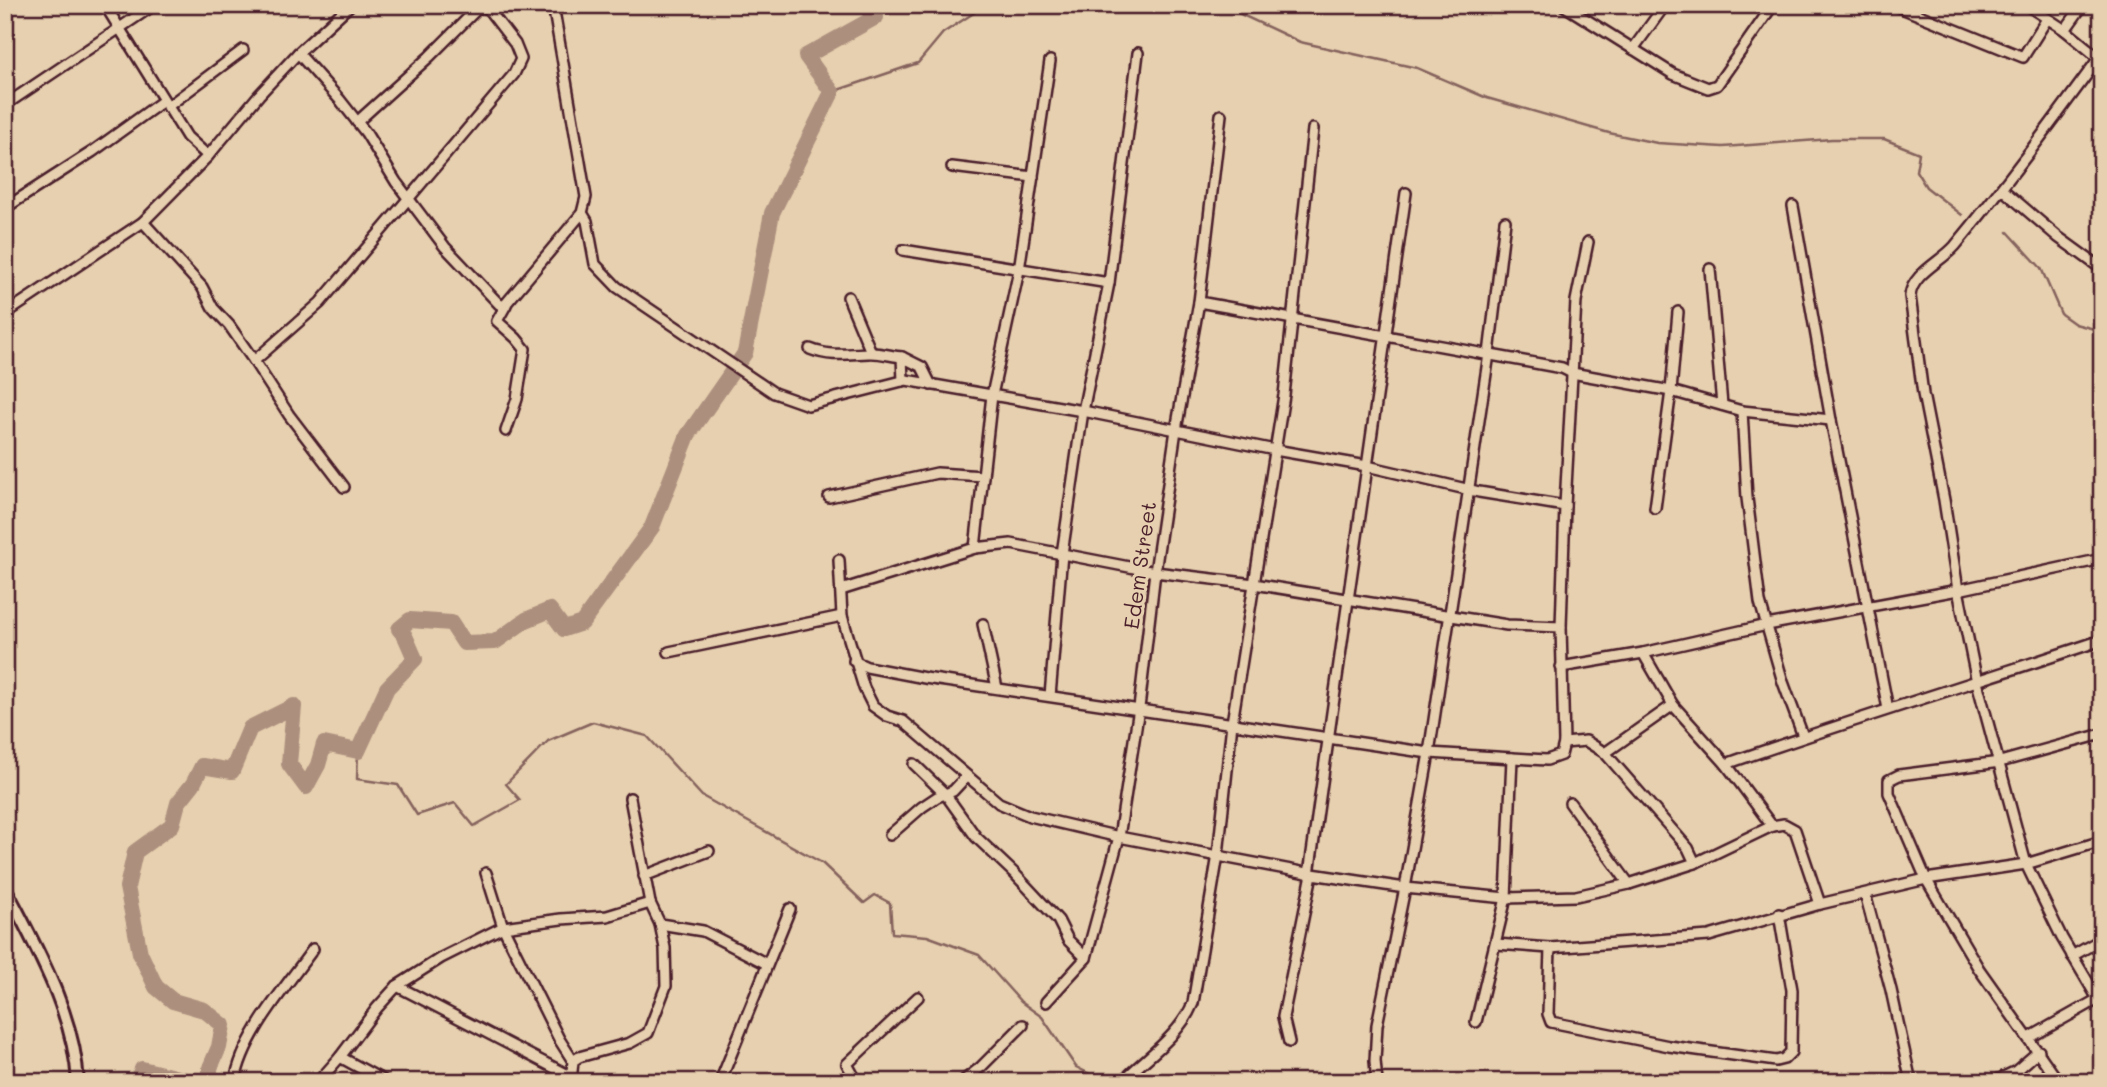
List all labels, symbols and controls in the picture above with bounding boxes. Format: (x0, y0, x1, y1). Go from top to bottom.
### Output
street label: Edem Street (1117, 499, 1161, 631)

